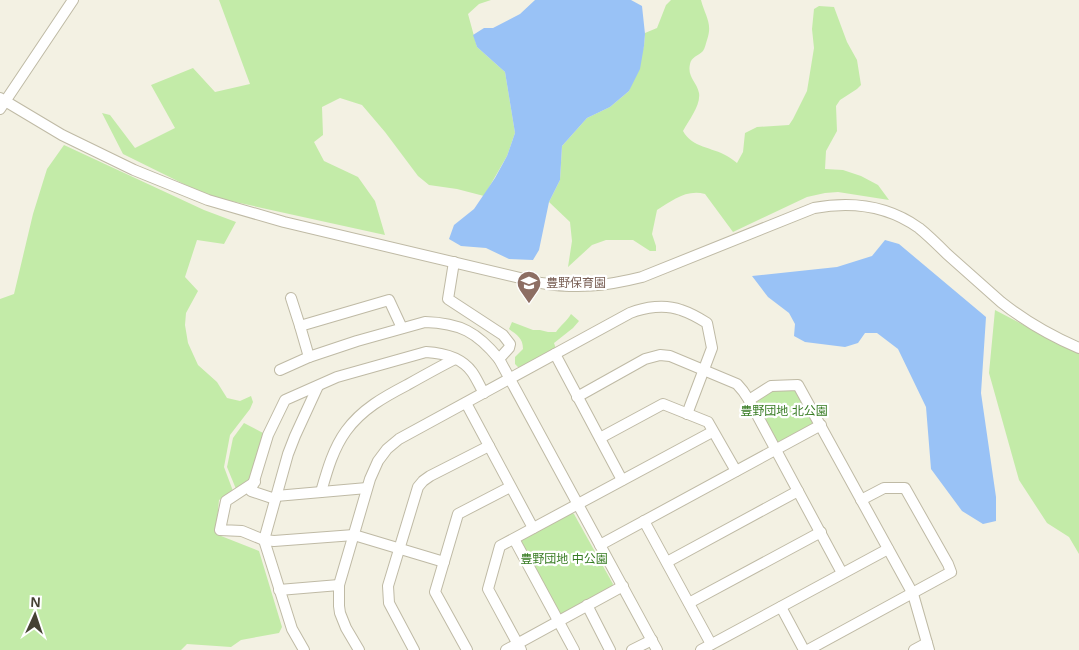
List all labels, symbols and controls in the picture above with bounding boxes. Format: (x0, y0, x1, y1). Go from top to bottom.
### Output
school or university icon: 豊野保育園 (516, 270, 542, 304)
place label: 豊野保育園 (546, 276, 606, 290)
park label: 豊野団地 北公園 (740, 404, 828, 418)
park label: 豊野団地 中公園 (520, 552, 608, 566)
north arrow (10, 590, 60, 640)
text: N (30, 594, 41, 610)

